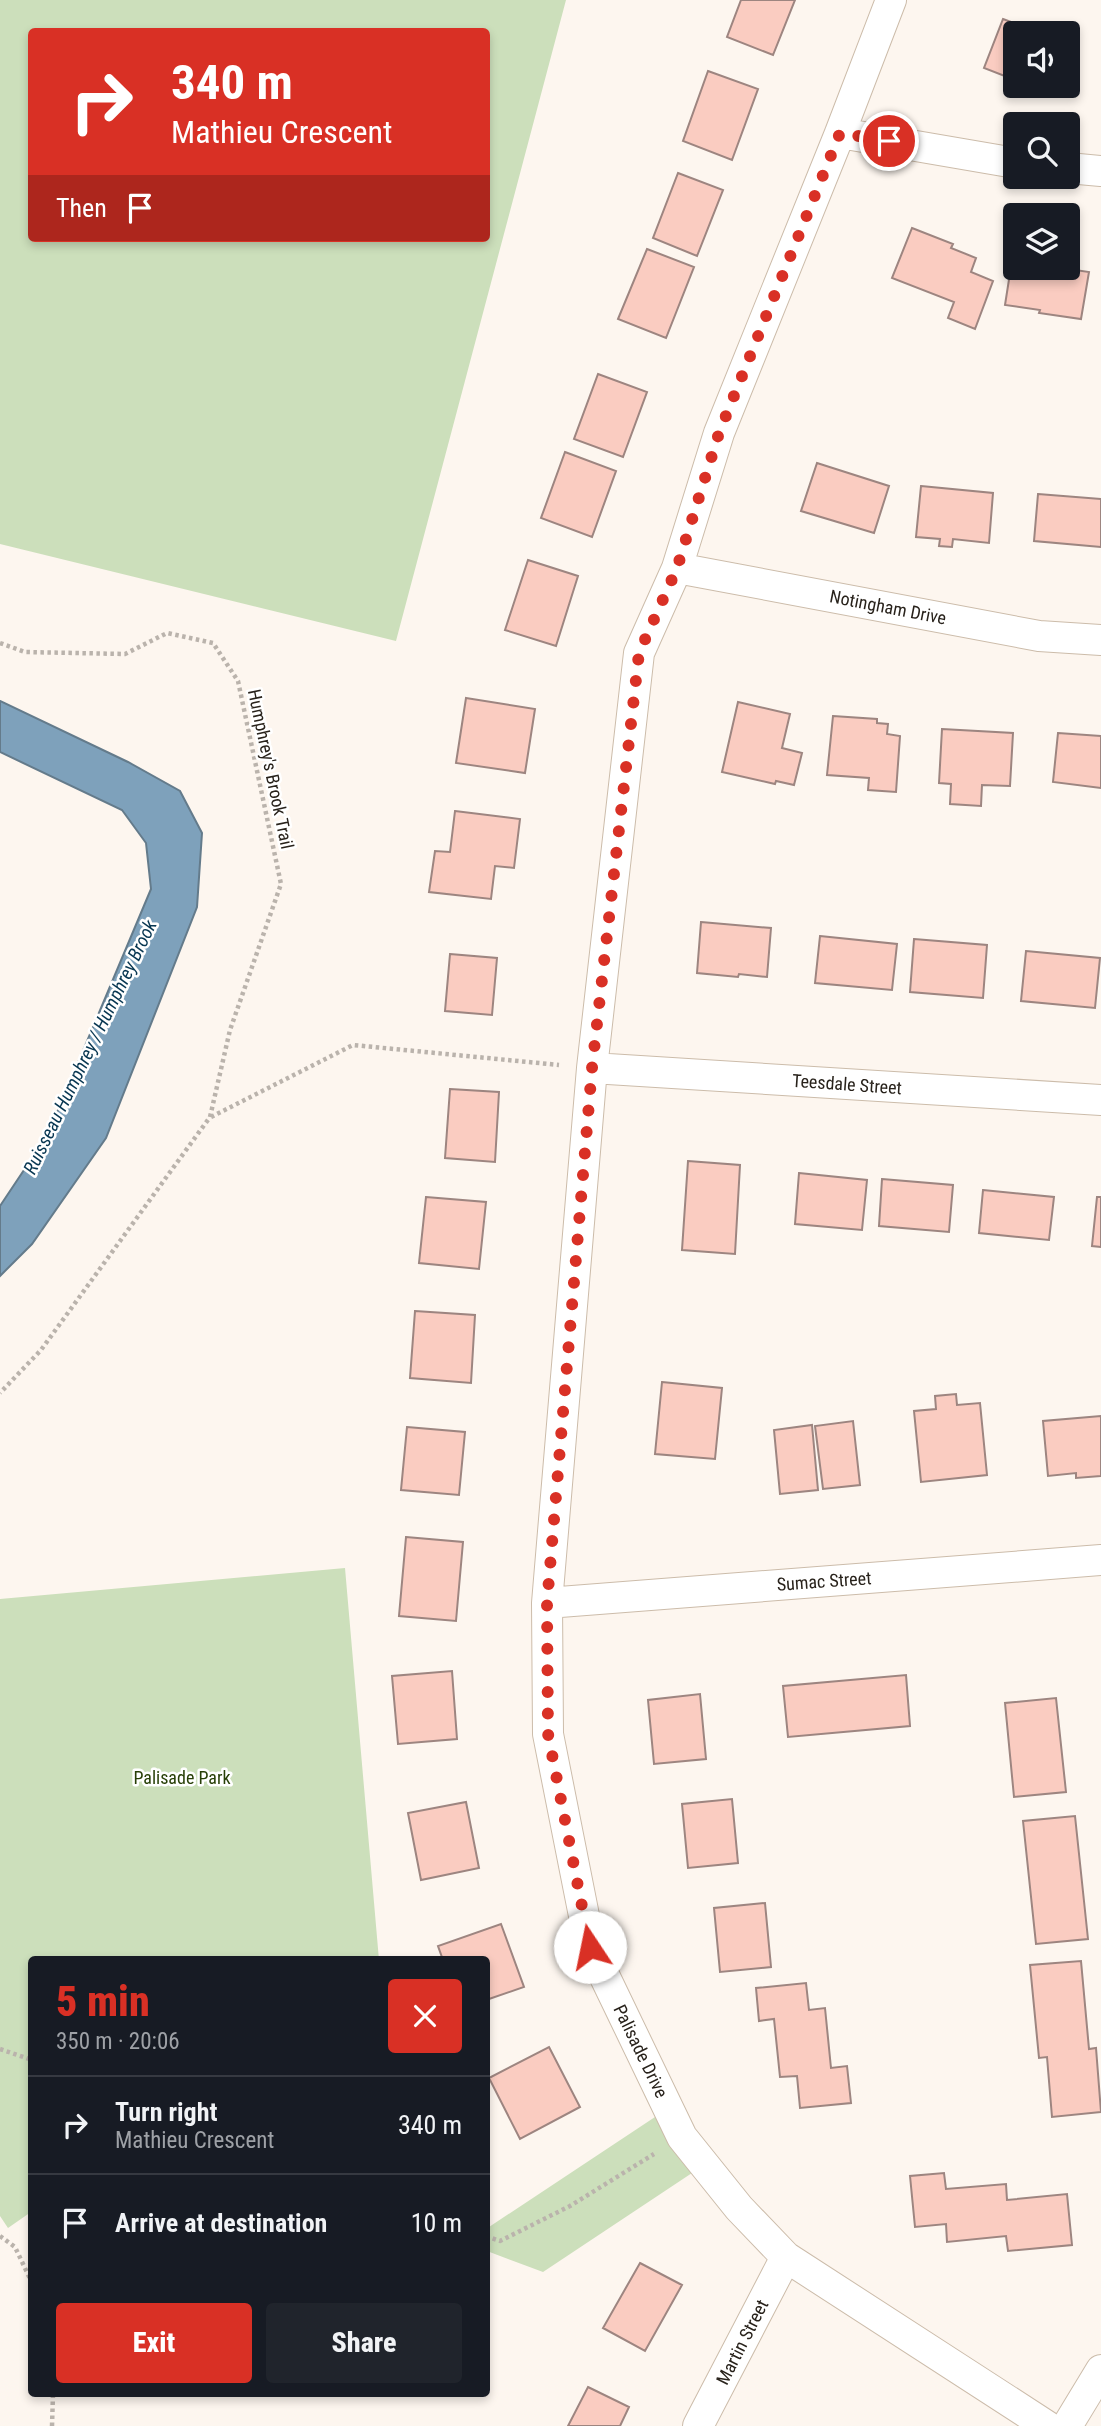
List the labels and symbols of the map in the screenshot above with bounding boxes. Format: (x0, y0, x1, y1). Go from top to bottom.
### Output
pin (859, 111, 919, 171)
street label: Notingham Drive (828, 585, 948, 629)
street label: Humphrey's Brook Trail (244, 687, 298, 851)
water label: Ruisseau Humphrey / Humphrey Brook (18, 915, 162, 1178)
street label: Teesdale Street (791, 1070, 903, 1098)
street label: Sumac Street (776, 1567, 872, 1595)
park label: Palisade Park (133, 1767, 231, 1788)
position arrow (553, 1910, 627, 1984)
street label: Palisade Drive (609, 2001, 673, 2101)
street label: Martin Street (712, 2296, 772, 2388)

